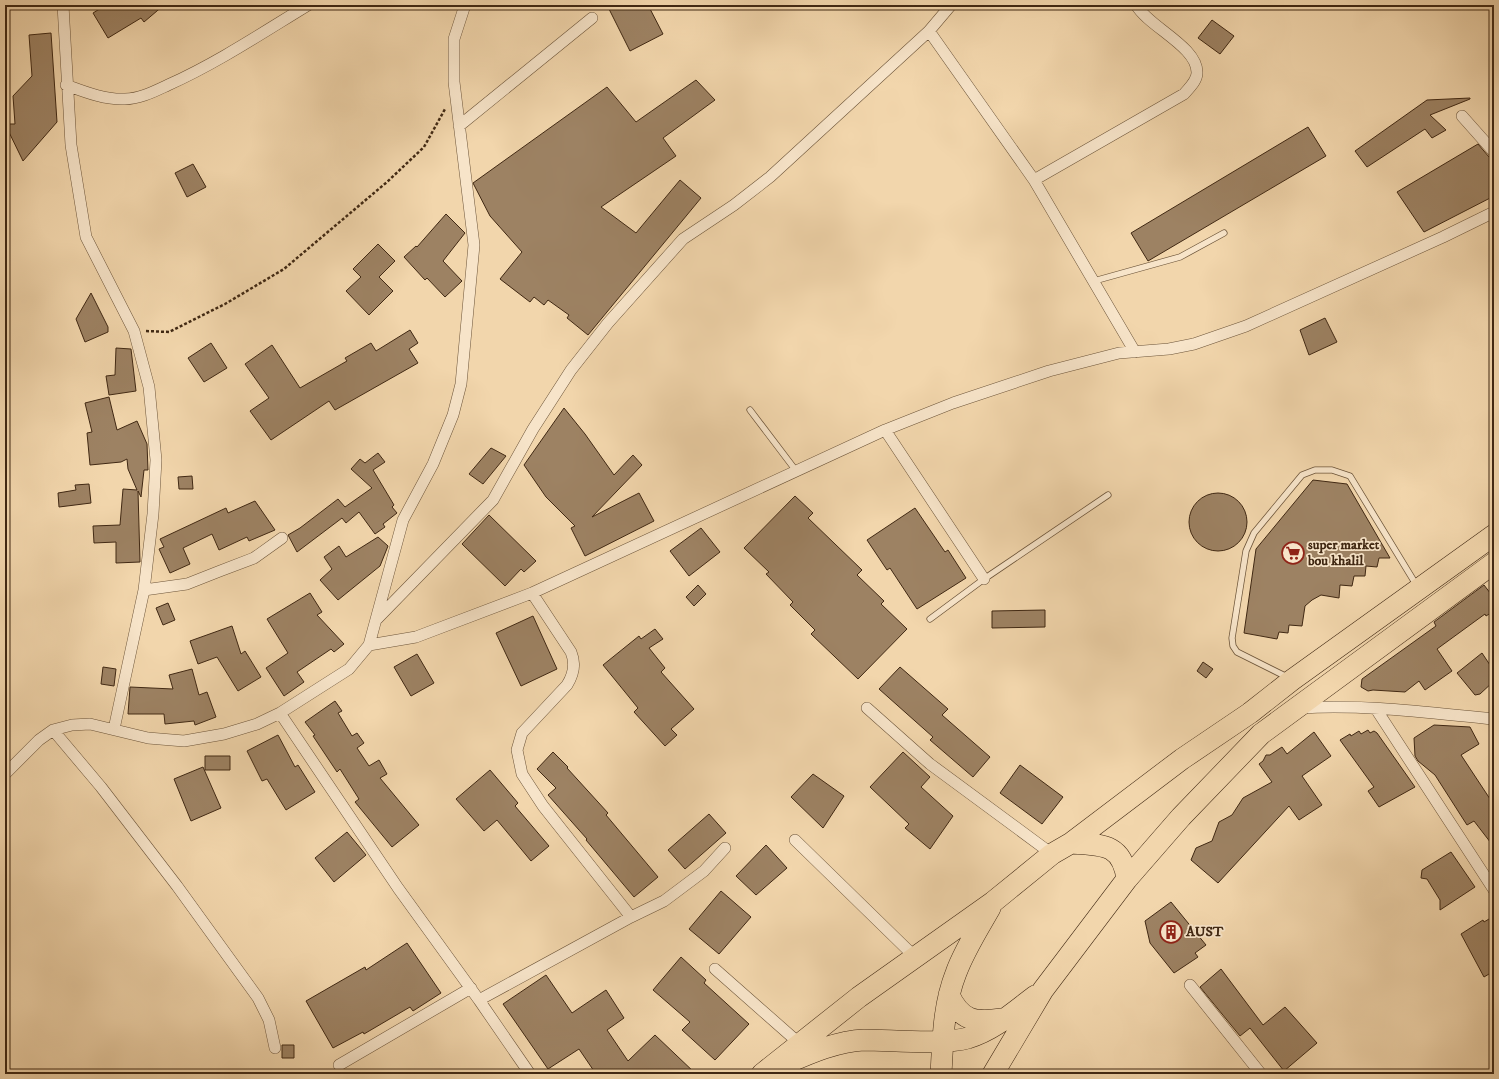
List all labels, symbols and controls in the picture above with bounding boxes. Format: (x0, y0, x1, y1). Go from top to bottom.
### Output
place label: super market bou khalil (1307, 536, 1380, 570)
supermarket icon: super market bou khalil (1280, 540, 1306, 566)
building icon: AUST (1158, 919, 1184, 945)
place label: AUST (1185, 923, 1224, 941)

